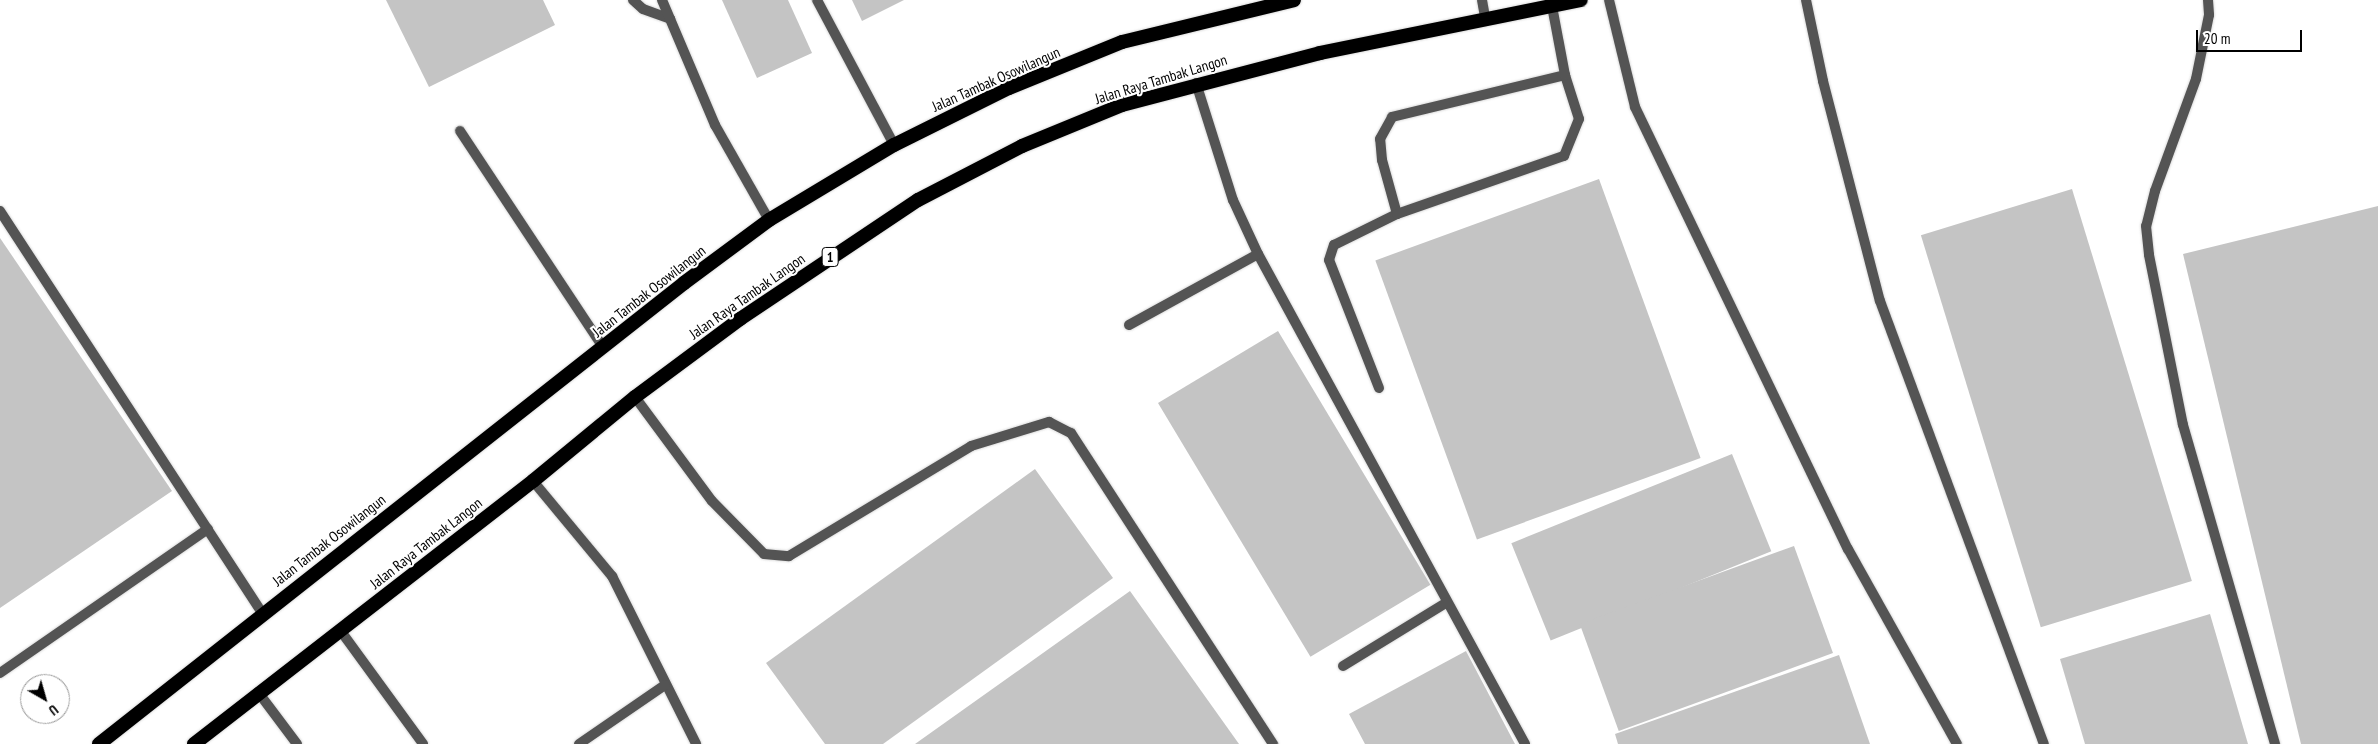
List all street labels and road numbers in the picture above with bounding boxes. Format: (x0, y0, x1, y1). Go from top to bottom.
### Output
street label: Jalan Tambak Osowilangun (929, 43, 1063, 115)
street label: Jalan Raya Tambak Langon (1093, 50, 1229, 108)
street label: Jalan Tambak Osowilangun (589, 241, 709, 341)
road number: 1 (821, 246, 839, 268)
street label: Jalan Raya Tambak Langon (685, 249, 809, 343)
street label: Jalan Tambak Osowilangun (269, 490, 389, 590)
street label: Jalan Raya Tambak Langon (366, 494, 486, 592)

